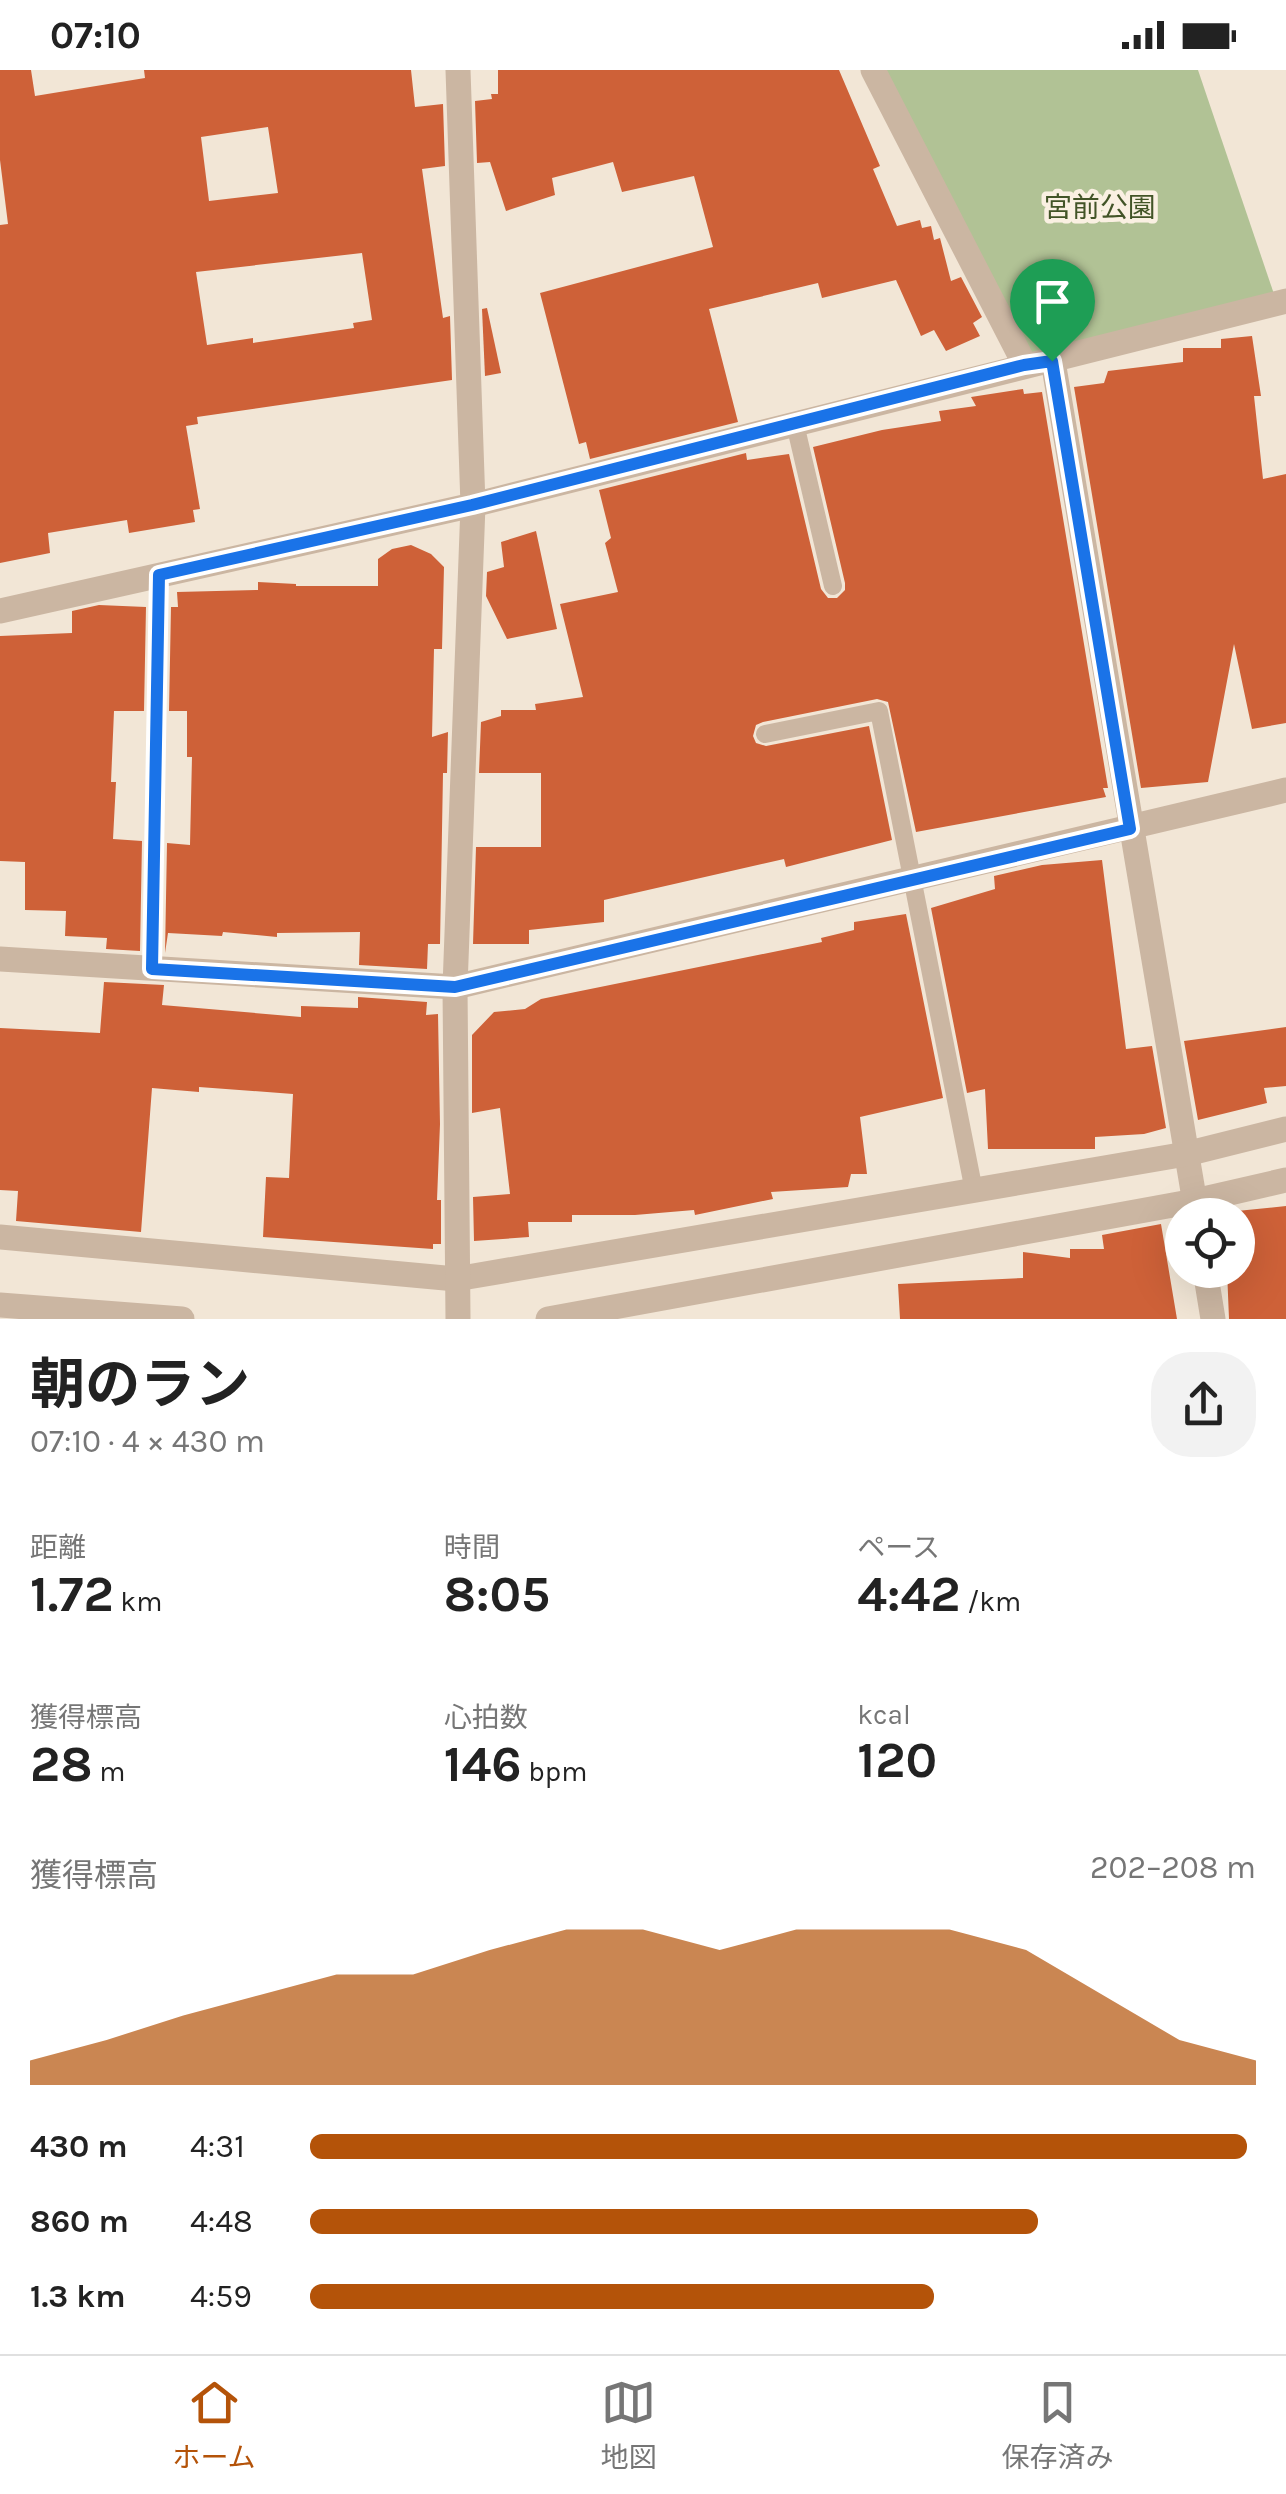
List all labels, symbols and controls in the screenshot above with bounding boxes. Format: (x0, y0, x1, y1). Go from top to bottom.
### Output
text: 07:10 (50, 13, 141, 58)
park label: 宮前公園 (1044, 191, 1156, 224)
pin (1010, 259, 1095, 362)
icon: arrive (1025, 274, 1080, 329)
map controls (1165, 1198, 1255, 1288)
button: locate (1165, 1198, 1255, 1288)
button: share (1151, 1352, 1256, 1457)
text: 朝のラン (30, 1353, 250, 1417)
text: 07:10 · 4 × 430 m (30, 1423, 265, 1460)
text: 距離 (30, 1531, 86, 1564)
text: 時間 (444, 1531, 500, 1564)
text: ペース (857, 1531, 940, 1564)
text: 1.72 (30, 1565, 114, 1624)
text: 8:05 (444, 1565, 550, 1624)
text: 4:42 (857, 1565, 961, 1624)
text: km (114, 1585, 162, 1618)
text: /km (961, 1585, 1021, 1618)
text: kcal (857, 1698, 911, 1731)
text: 獲得標高 (30, 1701, 142, 1734)
text: 心拍数 (444, 1701, 528, 1734)
text: 120 (857, 1731, 937, 1790)
text: 28 (30, 1735, 93, 1794)
text: 146 (444, 1735, 522, 1794)
text: m (93, 1755, 125, 1788)
text: bpm (522, 1755, 587, 1788)
text: 202–208 m (1090, 1849, 1256, 1886)
text: 獲得標高 (30, 1857, 158, 1894)
text: 430 m (30, 2128, 128, 2165)
text: 4:31 (190, 2128, 245, 2165)
text: 860 m (30, 2203, 129, 2240)
text: 4:48 (190, 2203, 253, 2240)
text: 1.3 km (30, 2278, 126, 2315)
text: 4:59 (190, 2278, 252, 2315)
tab: ホーム (172, 2375, 256, 2475)
tab: 地図 (601, 2375, 657, 2475)
tab: 保存済み (1001, 2375, 1114, 2475)

